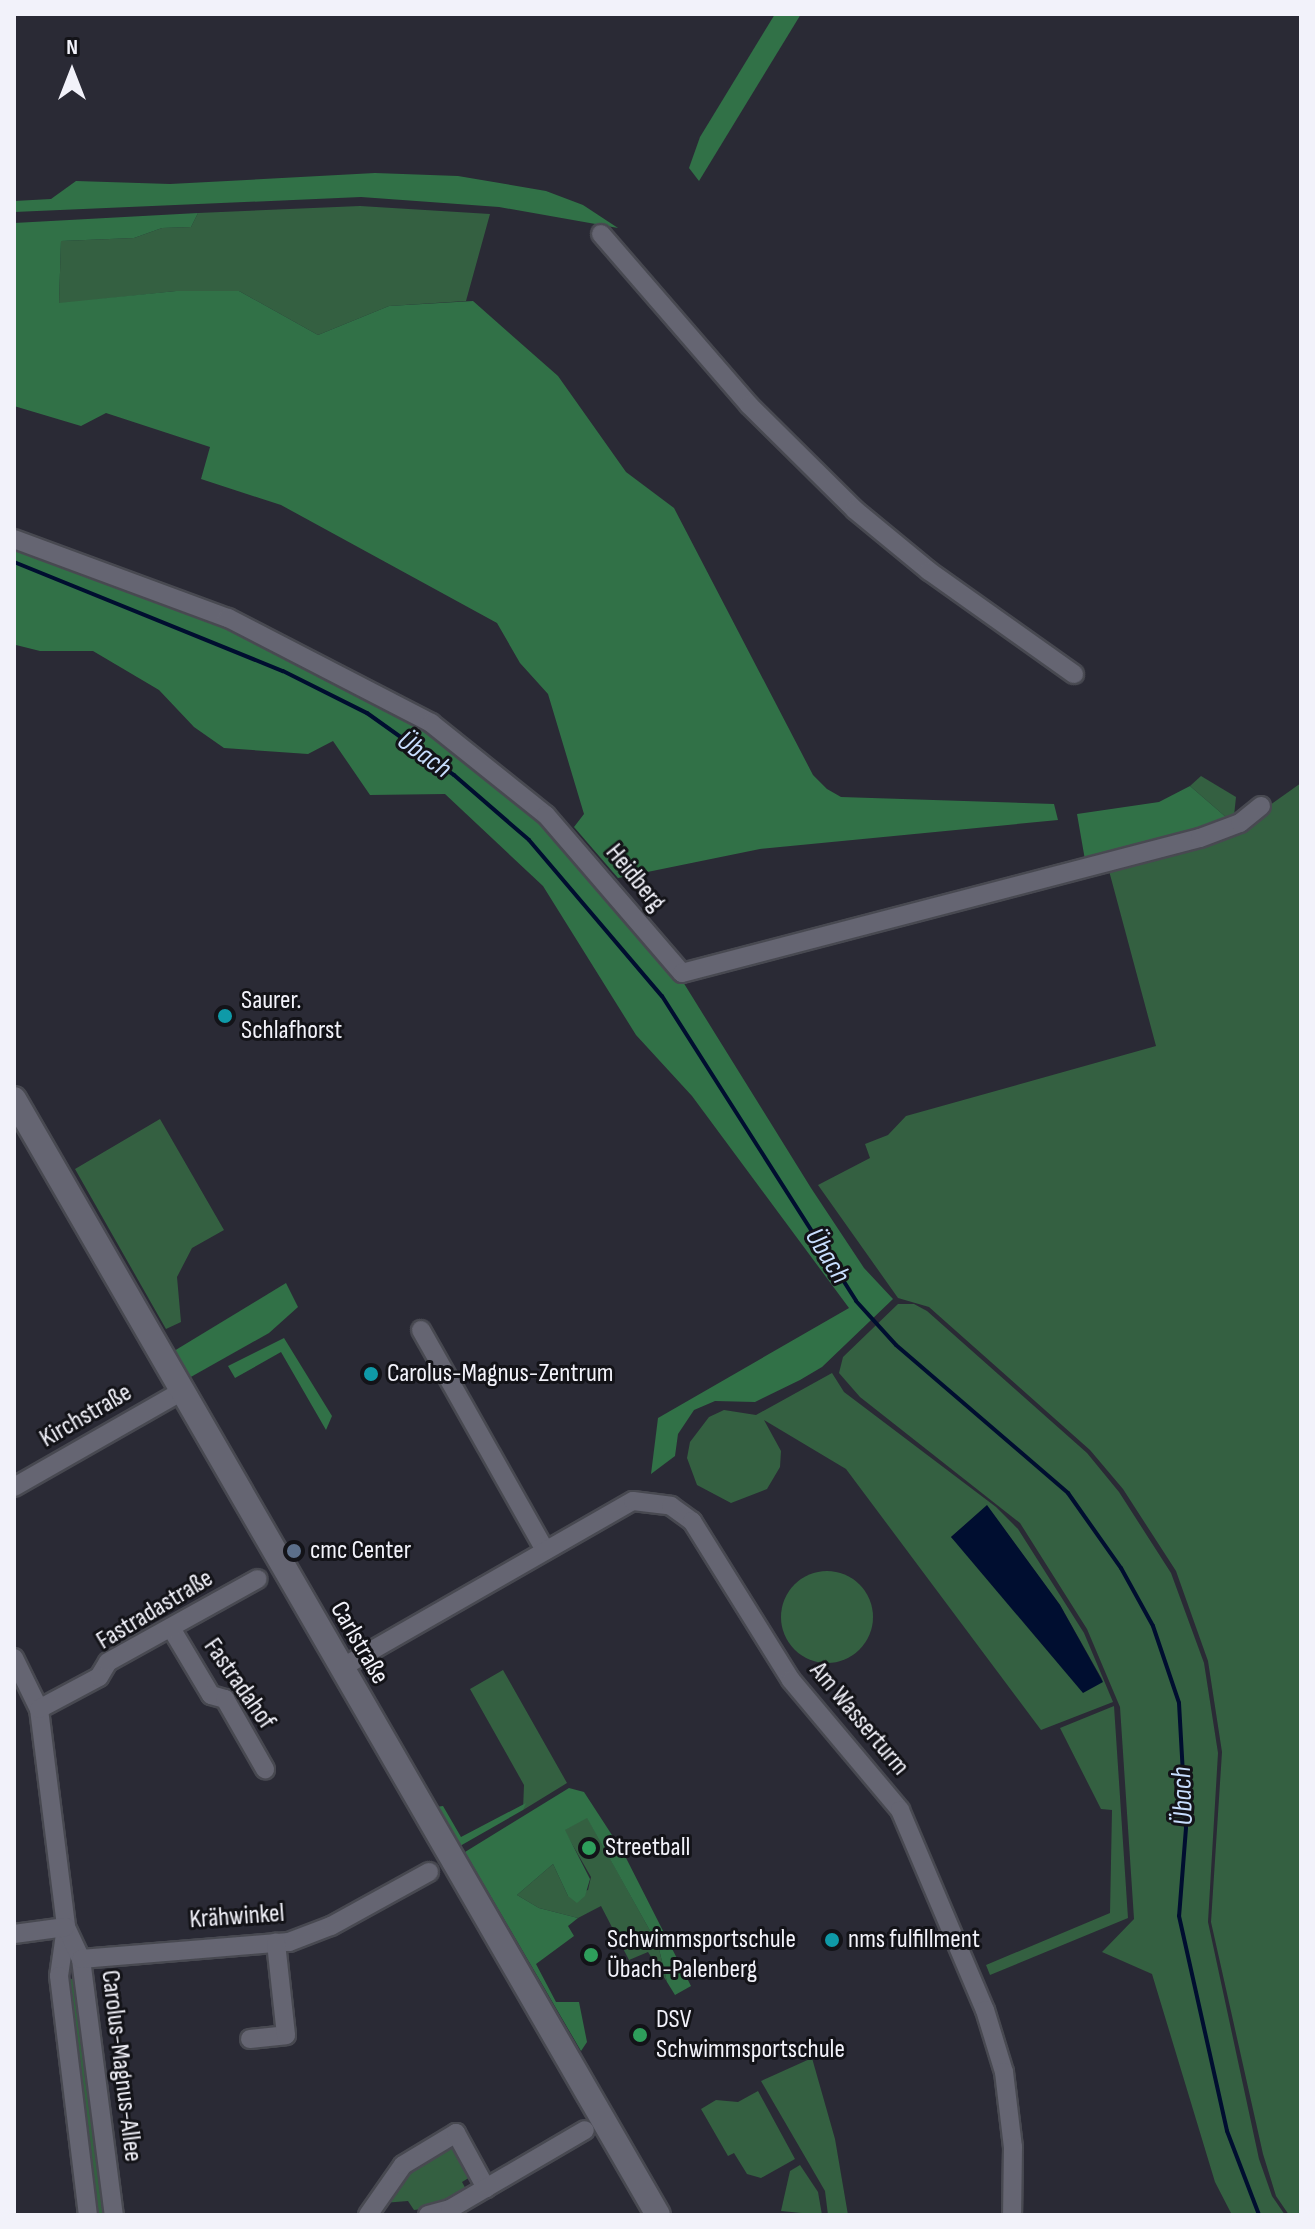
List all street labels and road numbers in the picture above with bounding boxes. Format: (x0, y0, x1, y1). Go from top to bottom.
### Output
street label: Heidberg (598, 838, 672, 918)
street label: Kirchstraße (34, 1377, 138, 1455)
street label: Fastradastraße (91, 1563, 219, 1657)
street label: Carlstraße (323, 1596, 395, 1690)
street label: Fastradahof (196, 1632, 282, 1736)
street label: Am Wasserturm (803, 1656, 915, 1782)
street label: Krähwinkel (188, 1898, 286, 1936)
street label: Carolus-Magnus-Allee (94, 1968, 148, 2164)

